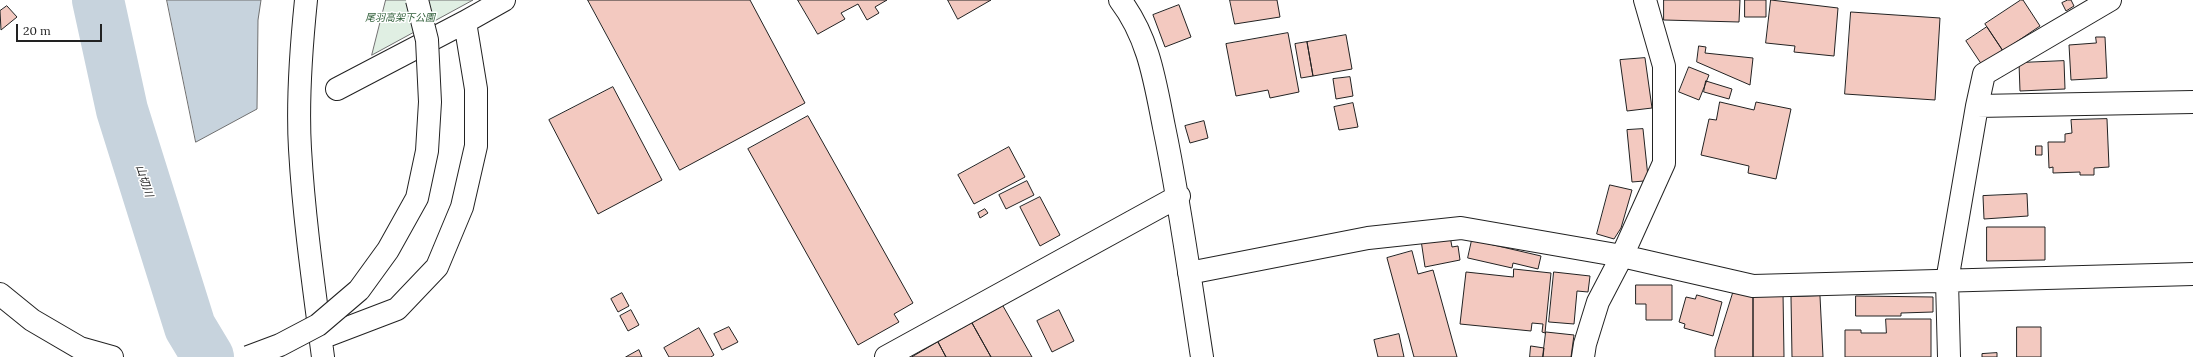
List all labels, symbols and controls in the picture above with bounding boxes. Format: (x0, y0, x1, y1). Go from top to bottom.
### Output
park label: 尾羽高架下公園 (365, 12, 435, 24)
scale bar (18, 16, 104, 42)
text: 20 m (23, 23, 51, 38)
water label: 山切川 (133, 163, 155, 199)

